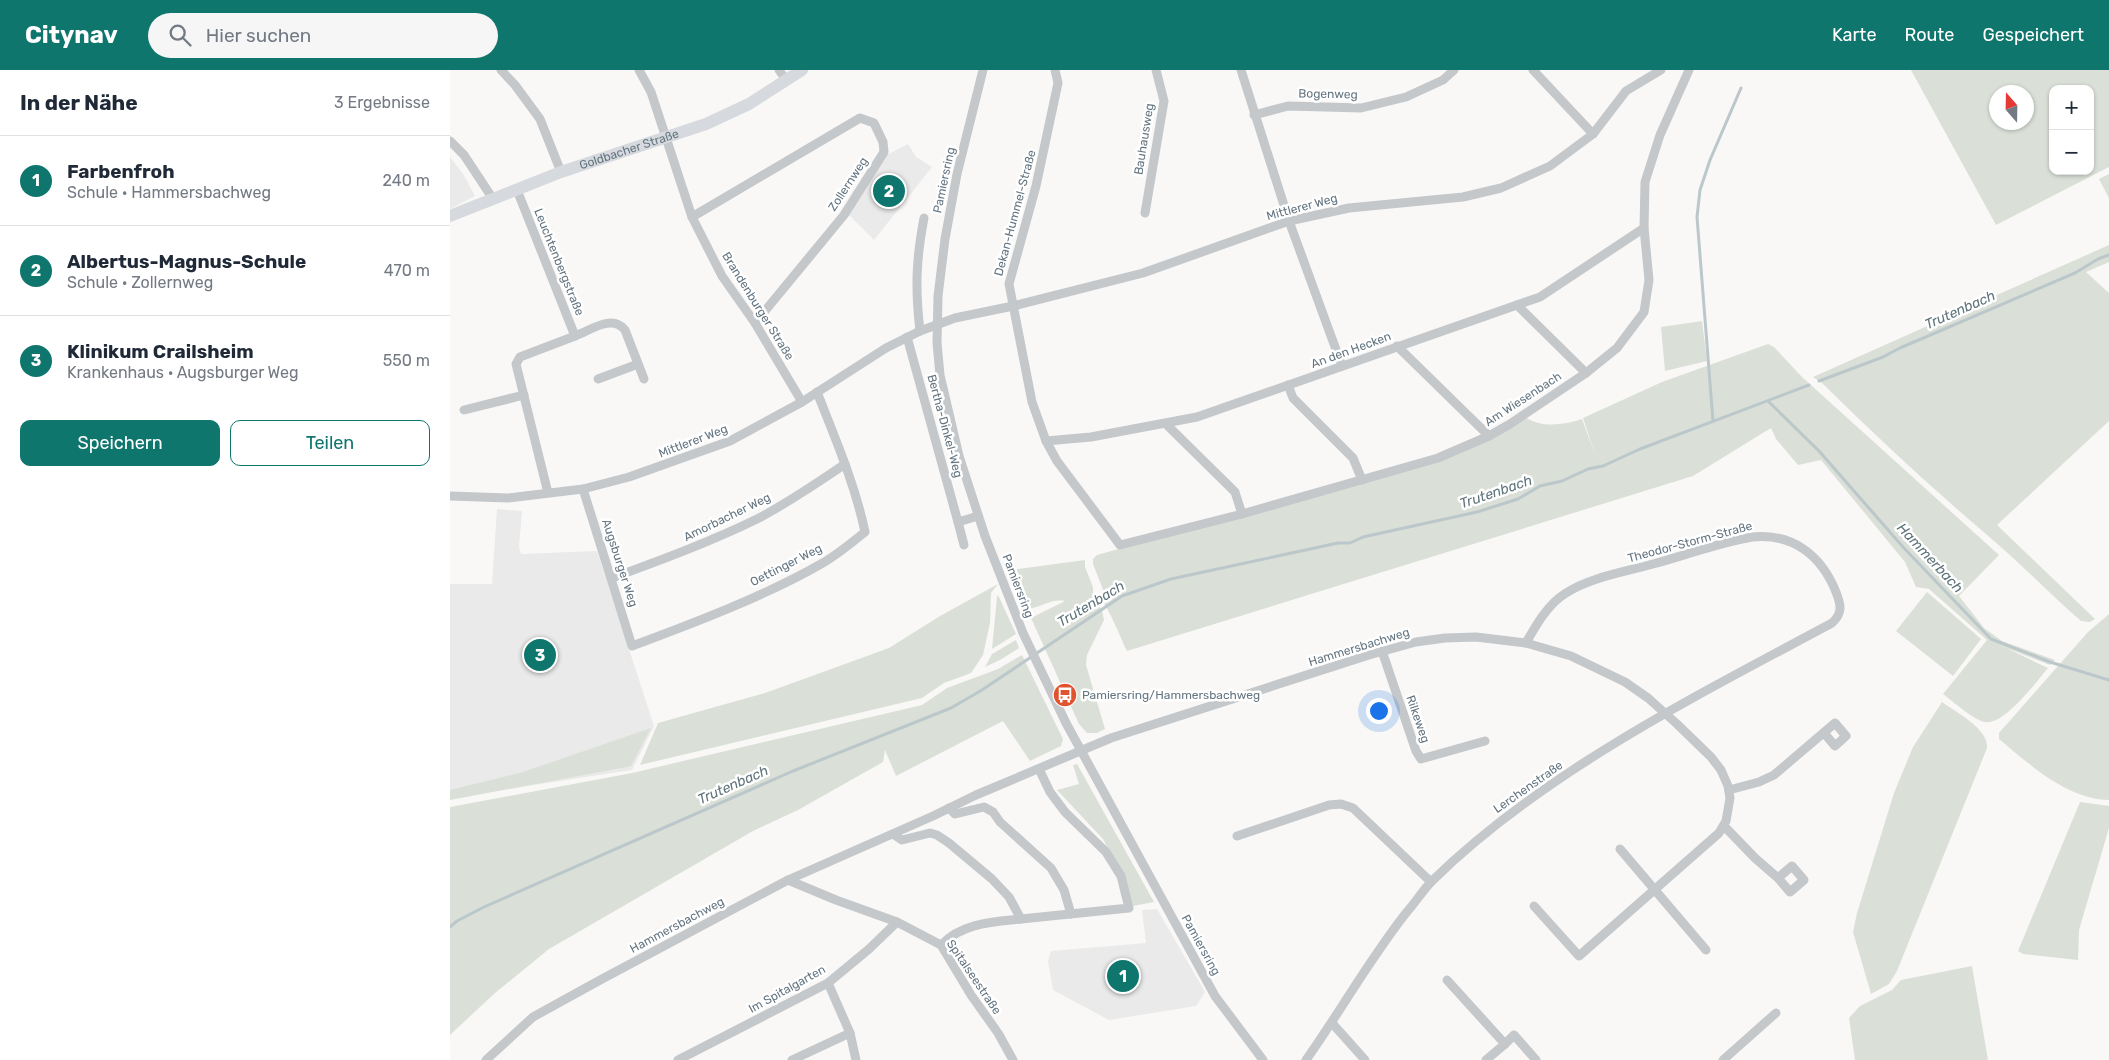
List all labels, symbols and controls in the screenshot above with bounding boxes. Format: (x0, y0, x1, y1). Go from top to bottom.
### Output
search box (148, 13, 498, 58)
text: Citynav (25, 21, 118, 49)
icon: search (166, 21, 194, 49)
text: Hier suchen (206, 24, 311, 47)
text: Karte (1832, 24, 1876, 46)
text: Route (1904, 24, 1954, 46)
text: Gespeichert (1982, 24, 2084, 46)
north arrow (1989, 85, 2034, 130)
map controls (2049, 85, 2094, 175)
button: + (2049, 85, 2094, 130)
street label: Bogenweg (1298, 86, 1358, 102)
text: In der Nähe (20, 90, 138, 115)
text: 3 Ergebnisse (334, 93, 430, 112)
street label: Bauhausweg (1131, 102, 1157, 176)
street label: Goldbacher Straße (577, 126, 681, 172)
button: − (2049, 130, 2094, 175)
street label: Pamiersring (930, 146, 958, 214)
street label: Dekan-Hummel-Straße (991, 148, 1039, 278)
street label: Zollernweg (825, 154, 871, 214)
text: Farbenfroh (67, 160, 174, 183)
text: 1 (32, 171, 40, 190)
text: 240 m (383, 171, 430, 190)
pin: 2 (873, 172, 905, 210)
text: Schule · Hammersbachweg (67, 183, 271, 202)
street label: Mittlerer Weg (1265, 191, 1339, 223)
street label: Leuchtenbergstraße (531, 206, 587, 318)
text: Albertus-Magnus-Schule (67, 250, 306, 273)
street label: Brandenburger Straße (719, 250, 797, 363)
text: 2 (31, 261, 41, 280)
text: 470 m (384, 261, 430, 280)
text: Schule · Zollernweg (67, 273, 213, 292)
water label: Trutenbach (1922, 287, 1998, 333)
street label: An den Hecken (1309, 329, 1393, 371)
text: Klinikum Crailsheim (67, 340, 254, 363)
text: 3 (31, 351, 41, 370)
text: 550 m (383, 351, 430, 370)
text: Krankenhaus · Augsburger Weg (67, 363, 299, 382)
street label: Am Wiesenbach (1482, 369, 1564, 429)
street label: Bertha-Dinkel-Weg (924, 373, 966, 479)
button: Speichern (20, 420, 220, 466)
button: Teilen (230, 420, 430, 466)
street label: Mittlerer Weg (656, 421, 730, 461)
water label: Trutenbach (1458, 472, 1534, 512)
street label: Amorbacher Weg (681, 490, 773, 544)
street label: Augsburger Weg (599, 517, 641, 609)
street label: Theodor-Storm-Straße (1626, 519, 1754, 565)
water label: Hammerbach (1893, 520, 1967, 596)
street label: Oettinger Weg (748, 541, 824, 589)
street label: Pamiersring (999, 552, 1037, 620)
water label: Trutenbach (1054, 577, 1128, 631)
street label: Hammersbachweg (1307, 625, 1411, 669)
pin: 3 (524, 636, 556, 674)
bus stop icon: Pamiersring/Hammersbachweg (1052, 682, 1078, 708)
place label: Pamiersring/Hammersbachweg (1082, 688, 1260, 702)
street label: Rilkeweg (1403, 693, 1433, 745)
your location (1366, 698, 1392, 724)
street label: Lerchenstraße (1491, 758, 1566, 816)
water label: Trutenbach (695, 762, 771, 808)
street label: Hammersbachweg (627, 894, 727, 956)
street label: Pamiersring (1179, 912, 1223, 978)
street label: Spitalseestraße (944, 937, 1004, 1017)
pin: 1 (1107, 957, 1139, 995)
street label: Im Spitalgarten (746, 962, 828, 1016)

